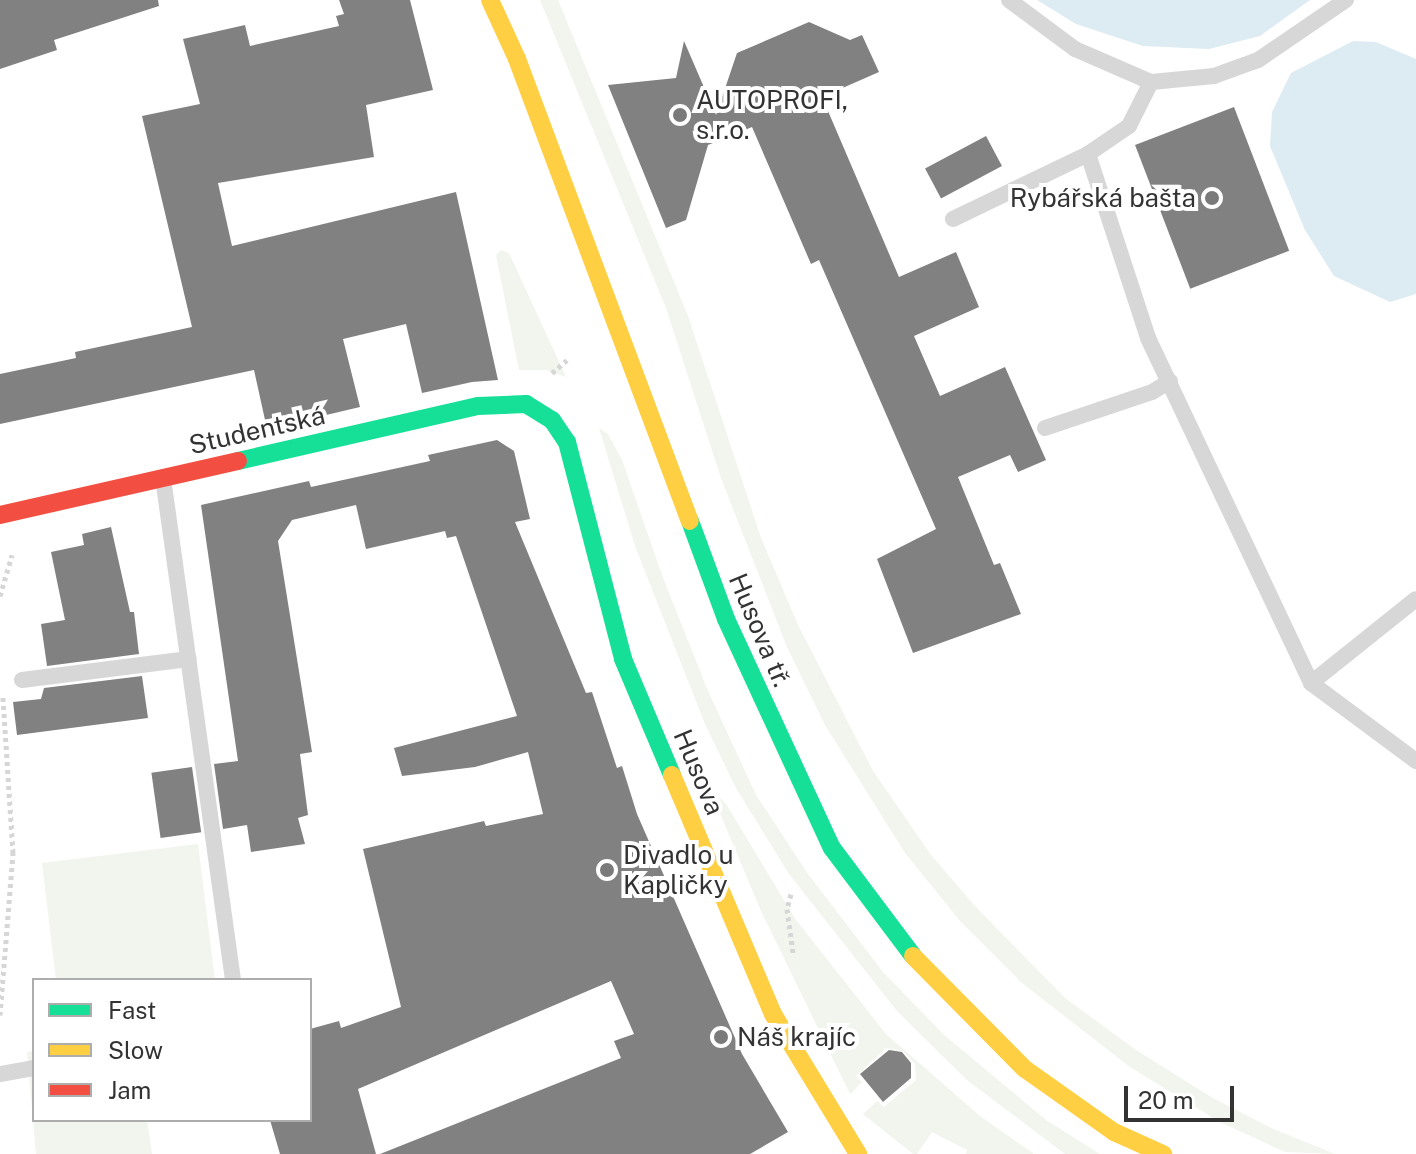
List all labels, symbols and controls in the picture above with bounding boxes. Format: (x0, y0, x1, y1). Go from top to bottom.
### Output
place label: AUTOPROFI, s.r.o. (696, 84, 848, 146)
marker: AUTOPROFI, s.r.o. (671, 106, 689, 124)
place label: Rybářská bašta (1010, 182, 1196, 214)
marker: Rybářská bašta (1203, 189, 1221, 207)
street label: Studentská (186, 399, 328, 461)
street label: Husova tř. (722, 569, 798, 691)
street label: Husova (667, 725, 731, 819)
place label: Divadlo u Kapličky (623, 839, 734, 900)
marker: Divadlo u Kapličky (598, 861, 616, 879)
legend (32, 978, 312, 1122)
text: Fast (108, 996, 156, 1024)
place label: Náš krajíc (737, 1021, 856, 1053)
marker: Náš krajíc (712, 1028, 730, 1046)
text: Slow (108, 1036, 163, 1064)
scale bar (1128, 1070, 1238, 1120)
text: Jam (108, 1076, 151, 1104)
text: 20 m (1138, 1086, 1194, 1114)

